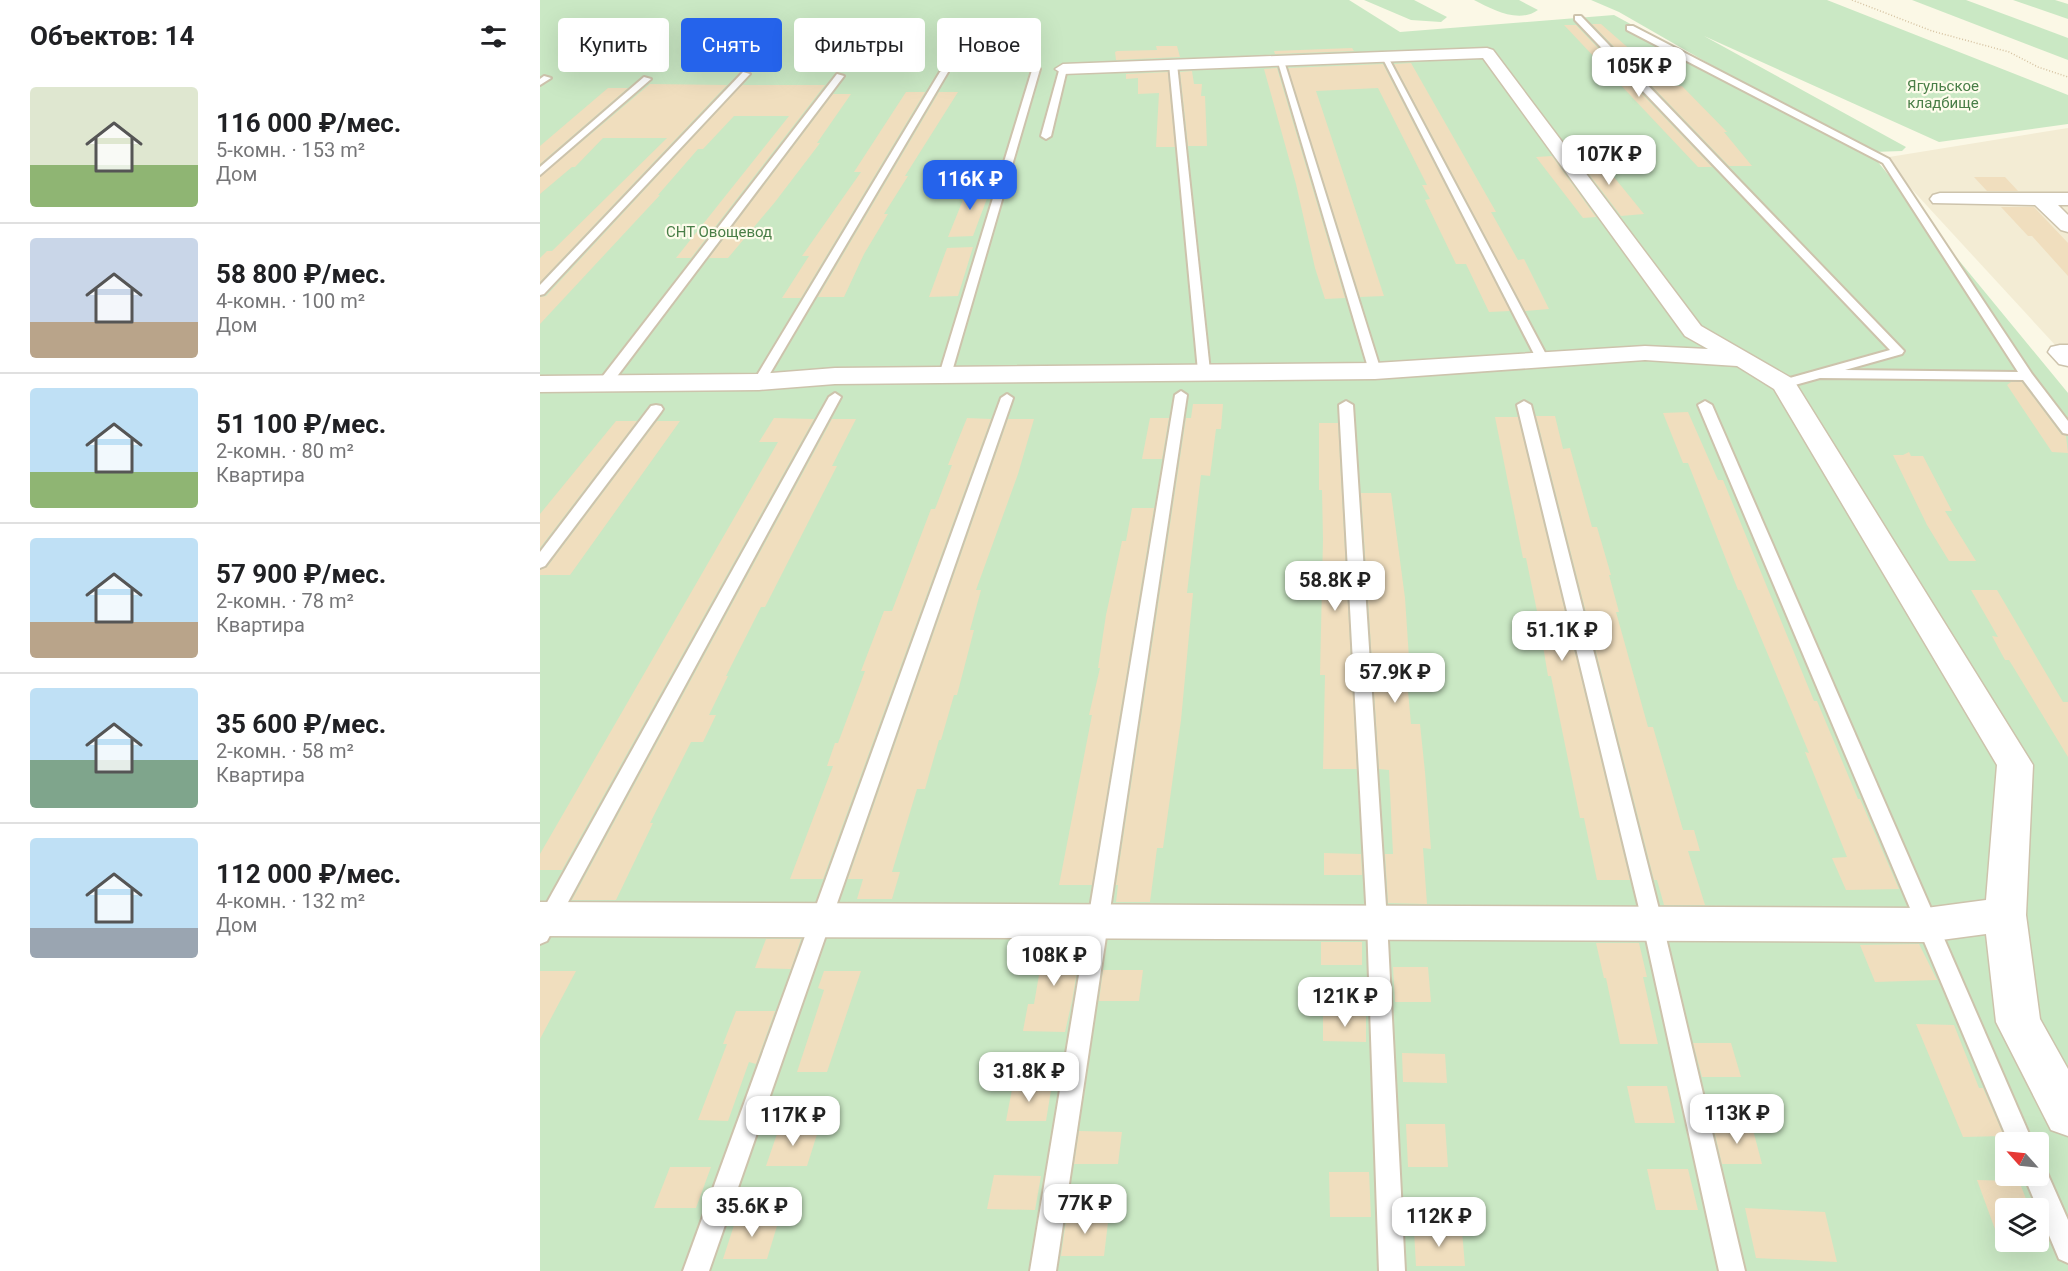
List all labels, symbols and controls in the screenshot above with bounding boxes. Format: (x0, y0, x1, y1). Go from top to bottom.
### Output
chip: Купить (558, 18, 669, 72)
chip: Снять (681, 18, 782, 72)
chip: Фильтры (794, 18, 925, 72)
chip: Новое (937, 18, 1041, 72)
icon: filters (477, 20, 510, 53)
text: Объектов: 14 (30, 21, 194, 51)
pin: 105K ₽ (1590, 47, 1688, 98)
text: 105K ₽ (1606, 54, 1672, 78)
park label: Ягульское кладбище (1907, 77, 1979, 112)
text: 116 000 ₽/мес. (216, 108, 401, 138)
icon: home (78, 111, 150, 183)
pin: 107K ₽ (1560, 135, 1658, 186)
text: 5-комн. · 153 m² (216, 138, 365, 162)
text: 107K ₽ (1576, 142, 1642, 166)
pin: 116K ₽ (921, 160, 1019, 211)
text: Дом (216, 162, 257, 186)
text: 116K ₽ (937, 167, 1003, 191)
park label: СНТ Овощевод (666, 223, 772, 241)
text: 58 800 ₽/мес. (216, 259, 386, 289)
icon: home (78, 262, 150, 334)
text: 4-комн. · 100 m² (216, 289, 365, 313)
text: Дом (216, 313, 257, 337)
text: 51 100 ₽/мес. (216, 409, 386, 439)
icon: home (78, 412, 150, 484)
text: 2-комн. · 80 m² (216, 439, 354, 463)
text: Квартира (216, 463, 305, 487)
text: 57 900 ₽/мес. (216, 559, 386, 589)
pin: 58.8K ₽ (1280, 561, 1390, 612)
icon: home (78, 562, 150, 634)
text: 58.8K ₽ (1299, 568, 1371, 592)
text: 2-комн. · 78 m² (216, 589, 354, 613)
pin: 51.1K ₽ (1507, 611, 1617, 662)
text: Квартира (216, 613, 305, 637)
text: 51.1K ₽ (1526, 618, 1598, 642)
pin: 57.9K ₽ (1340, 653, 1450, 704)
text: 57.9K ₽ (1359, 660, 1431, 684)
text: 35 600 ₽/мес. (216, 709, 386, 739)
icon: home (78, 712, 150, 784)
text: 2-комн. · 58 m² (216, 739, 354, 763)
text: Квартира (216, 763, 305, 787)
text: 112 000 ₽/мес. (216, 859, 401, 889)
icon: home (78, 862, 150, 934)
text: 4-комн. · 132 m² (216, 889, 365, 913)
text: Дом (216, 913, 257, 937)
pin: 108K ₽ (1005, 936, 1103, 987)
text: 108K ₽ (1021, 943, 1087, 967)
pin: 121K ₽ (1296, 977, 1394, 1028)
text: 121K ₽ (1312, 984, 1378, 1008)
pin: 31.8K ₽ (974, 1052, 1084, 1103)
text: 31.8K ₽ (993, 1059, 1065, 1083)
pin: 113K ₽ (1688, 1094, 1786, 1145)
pin: 117K ₽ (744, 1096, 842, 1147)
text: 113K ₽ (1704, 1101, 1770, 1125)
text: 117K ₽ (760, 1103, 826, 1127)
north arrow (1995, 1132, 2049, 1186)
map controls (1995, 1132, 2049, 1252)
pin: 77K ₽ (1043, 1184, 1127, 1235)
pin: 35.6K ₽ (697, 1187, 807, 1238)
text: 77K ₽ (1058, 1191, 1112, 1215)
text: 35.6K ₽ (716, 1194, 788, 1218)
pin: 112K ₽ (1390, 1197, 1488, 1248)
button: layers (1995, 1198, 2049, 1252)
text: 112K ₽ (1406, 1204, 1472, 1228)

